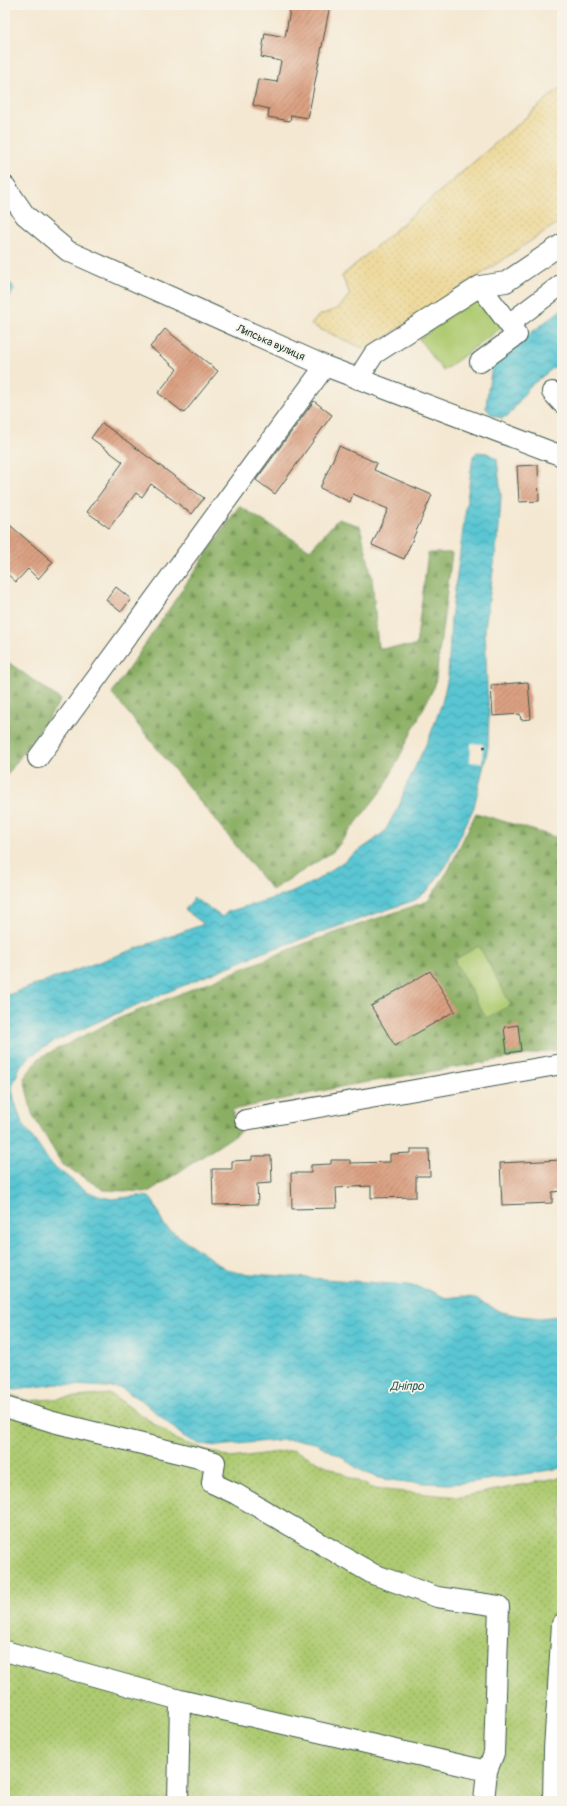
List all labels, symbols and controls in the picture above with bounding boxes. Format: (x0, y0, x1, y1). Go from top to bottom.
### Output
street label: Липська вулиця (234, 321, 307, 363)
water label: Дніпро (389, 1379, 425, 1394)

